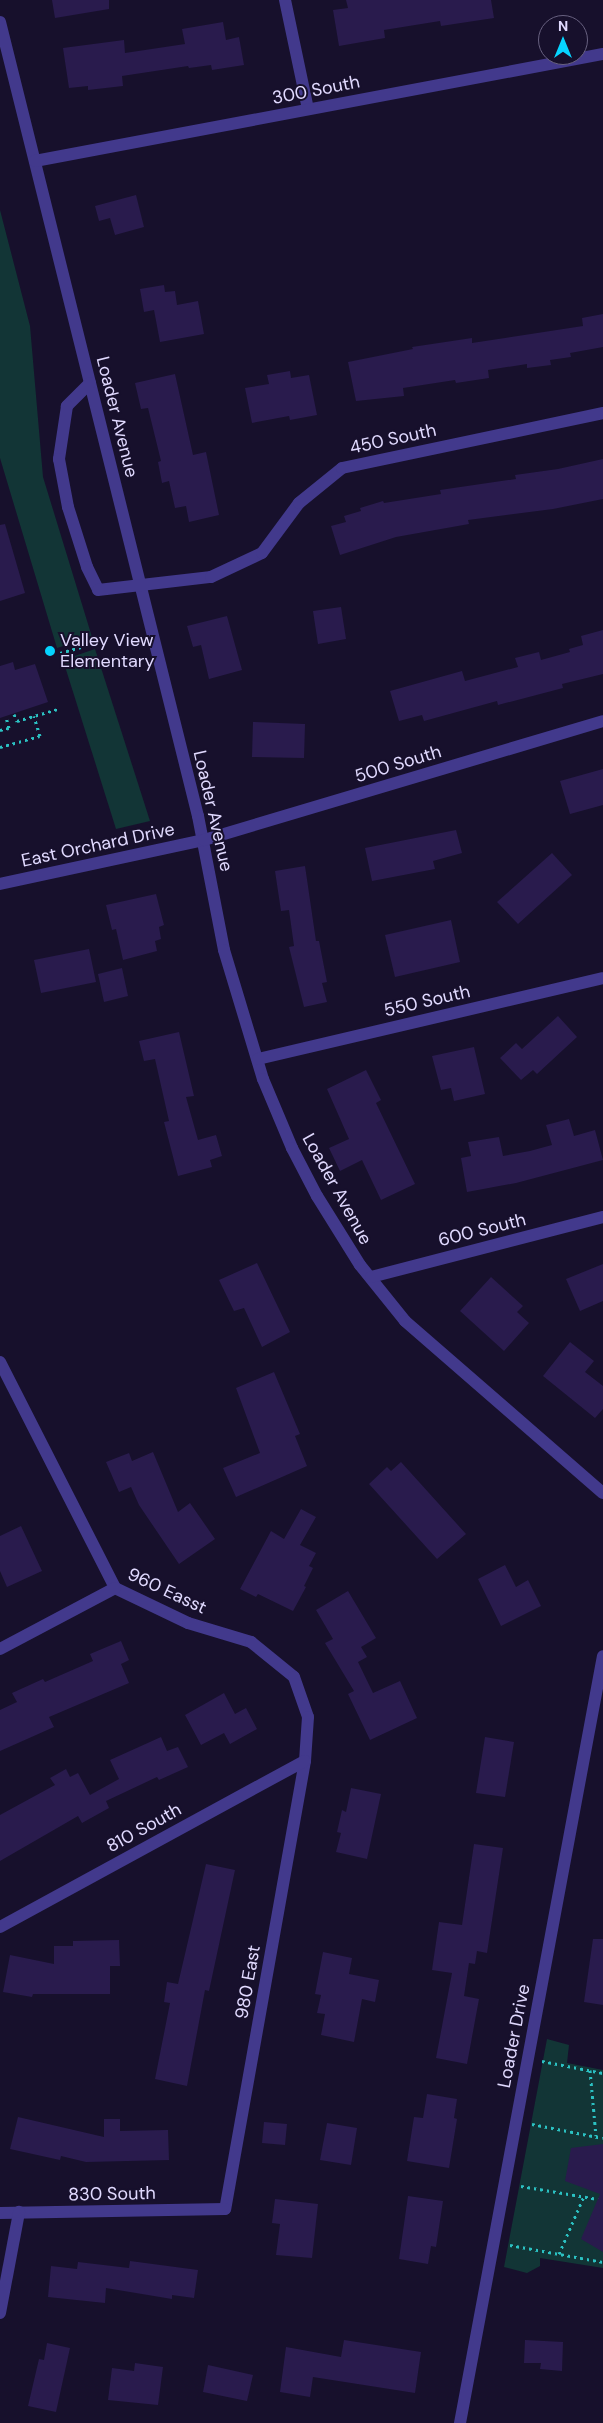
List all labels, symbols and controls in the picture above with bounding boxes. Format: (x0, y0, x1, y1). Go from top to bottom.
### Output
north arrow (538, 15, 588, 65)
text: N (558, 17, 568, 35)
street label: 300 South (270, 71, 362, 109)
street label: Loader Avenue (92, 354, 142, 480)
street label: 450 South (348, 419, 438, 459)
place label: Valley View Elementary (60, 630, 155, 672)
marker: Valley View Elementary (44, 645, 56, 657)
street label: 500 South (352, 741, 444, 787)
street label: Loader Avenue (189, 748, 237, 874)
street label: East Orchard Drive (19, 818, 177, 872)
street label: 550 South (382, 981, 472, 1021)
street label: Loader Avenue (298, 1130, 376, 1248)
street label: 600 South (436, 1209, 528, 1251)
street label: 960 Easst (124, 1563, 210, 1619)
street label: 810 South (103, 1799, 185, 1857)
street label: 980 East (231, 1943, 265, 2021)
street label: Loader Drive (493, 1982, 535, 2090)
street label: 830 South (68, 2182, 156, 2206)

